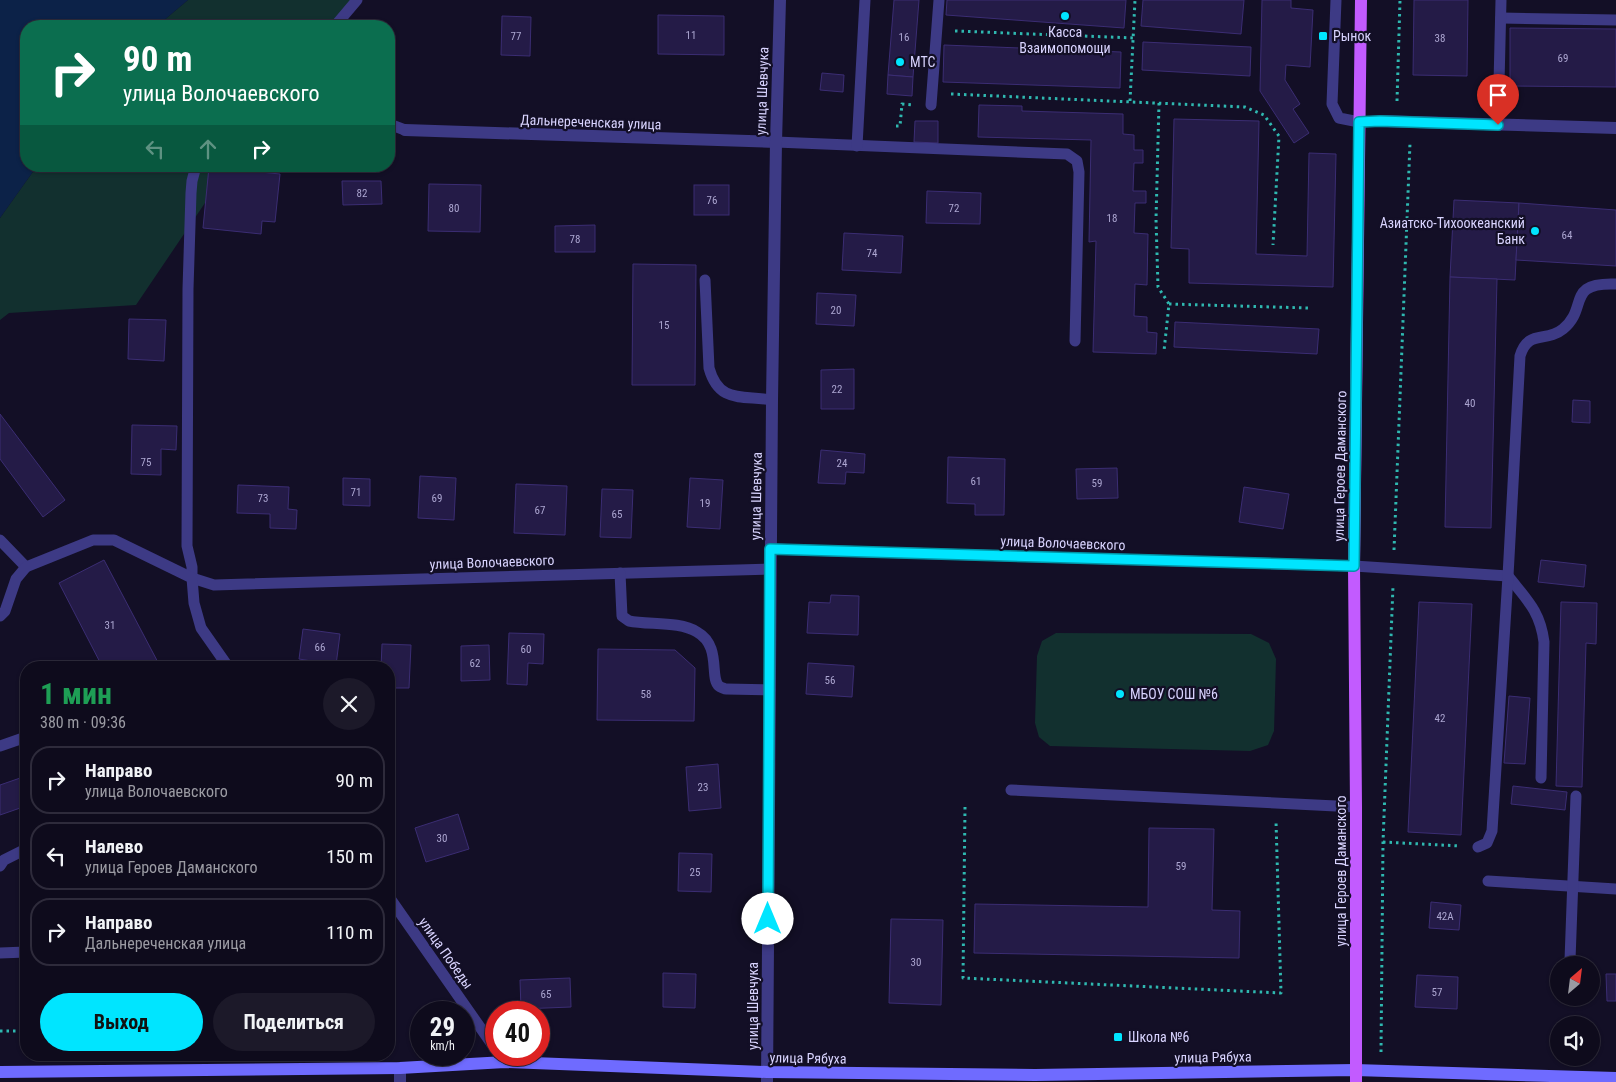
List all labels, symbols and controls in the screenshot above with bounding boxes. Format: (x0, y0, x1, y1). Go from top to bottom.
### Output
marker: Касса Взаимопомощи (1059, 10, 1071, 22)
place label: Касса Взаимопомощи (1019, 24, 1111, 56)
place label: Рынок (1333, 28, 1371, 44)
house number: 11 (686, 29, 696, 42)
house number: 77 (511, 30, 521, 43)
marker: Рынок (1317, 30, 1329, 42)
house number: 16 (899, 31, 909, 44)
house number: 38 (1435, 32, 1445, 45)
text: 90 m (123, 39, 192, 80)
icon: right (40, 40, 105, 105)
street label: улица Шевчука (752, 47, 772, 135)
house number: 69 (1558, 52, 1568, 65)
place label: МТС (910, 54, 935, 70)
marker: МТС (894, 56, 906, 68)
pin (1477, 74, 1519, 125)
text: улица Волочаевского (123, 81, 319, 106)
icon: arrive (1484, 81, 1512, 109)
street label: Дальнереченская улица (520, 112, 662, 132)
icon: left (141, 135, 169, 163)
icon: ahead (194, 135, 222, 163)
icon: right (247, 135, 275, 163)
house number: 82 (357, 187, 367, 200)
house number: 76 (707, 194, 717, 207)
house number: 80 (449, 202, 459, 215)
house number: 72 (949, 202, 959, 215)
house number: 18 (1107, 212, 1117, 225)
place label: Азиатско-Тихоокеанский Банк (1380, 215, 1525, 247)
marker: Азиатско-Тихоокеанский Банк (1529, 225, 1541, 237)
house number: 64 (1562, 229, 1573, 242)
house number: 78 (570, 233, 580, 246)
house number: 74 (867, 247, 878, 260)
house number: 20 (831, 304, 841, 317)
house number: 15 (659, 319, 669, 332)
house number: 22 (832, 383, 842, 396)
street label: улица Героев Даманского (1331, 390, 1349, 542)
house number: 40 (1465, 397, 1475, 410)
street label: улица Шевчука (747, 452, 765, 540)
house number: 75 (141, 456, 151, 469)
house number: 24 (837, 457, 848, 470)
house number: 61 (971, 475, 981, 488)
house number: 59 (1092, 477, 1102, 490)
house number: 71 (351, 486, 361, 499)
house number: 73 (258, 492, 268, 505)
house number: 69 (432, 492, 442, 505)
house number: 19 (700, 497, 710, 510)
house number: 67 (535, 504, 545, 517)
house number: 65 (612, 508, 622, 521)
street label: улица Волочаевского (1000, 533, 1126, 553)
street label: улица Волочаевского (429, 552, 555, 572)
house number: 31 (105, 619, 115, 632)
house number: 66 (315, 641, 325, 654)
house number: 60 (521, 643, 531, 656)
house number: 62 (470, 657, 480, 670)
house number: 56 (825, 674, 835, 687)
text: 1 мин (40, 676, 112, 711)
button: close (323, 678, 375, 730)
place label: МБОУ СОШ №6 (1130, 686, 1218, 702)
house number: 58 (641, 688, 651, 701)
marker: МБОУ СОШ №6 (1114, 688, 1126, 700)
house number: 42 (1435, 712, 1445, 725)
text: 380 m · 09:36 (40, 713, 126, 732)
text: Направо (85, 759, 152, 782)
icon: right (42, 766, 70, 794)
text: 90 m (336, 769, 373, 792)
house number: 23 (698, 781, 708, 794)
text: улица Волочаевского (85, 782, 228, 801)
street label: улица Героев Даманского (1333, 796, 1349, 946)
house number: 30 (437, 832, 447, 845)
text: Налево (85, 835, 143, 858)
icon: left (42, 842, 70, 870)
text: 150 m (326, 845, 373, 868)
text: улица Героев Даманского (85, 858, 258, 877)
house number: 59 (1176, 860, 1186, 873)
house number: 25 (690, 866, 700, 879)
position arrow (741, 892, 793, 944)
house number: 42А (1436, 910, 1454, 923)
text: Направо (85, 911, 152, 934)
street label: улица Победы (416, 914, 476, 992)
icon: right (42, 918, 70, 946)
text: 110 m (326, 921, 373, 944)
text: Дальнереченская улица (85, 934, 246, 953)
house number: 30 (911, 956, 921, 969)
north arrow (1550, 956, 1600, 1006)
map controls (1550, 956, 1600, 1066)
street label: улица Шевчука (745, 962, 761, 1050)
house number: 57 (1432, 986, 1442, 999)
house number: 65 (541, 988, 551, 1001)
button: Выход (40, 993, 203, 1051)
button: Поделиться (213, 993, 375, 1051)
speed limit sign: 40 (485, 1001, 550, 1066)
text: 29 (430, 1013, 455, 1042)
button: sound (1550, 1016, 1600, 1066)
place label: Школа №6 (1128, 1029, 1189, 1045)
marker: Школа №6 (1112, 1031, 1124, 1043)
text: km/h (430, 1039, 455, 1053)
street label: улица Рябуха (1174, 1048, 1252, 1066)
street label: улица Рябуха (769, 1049, 847, 1067)

